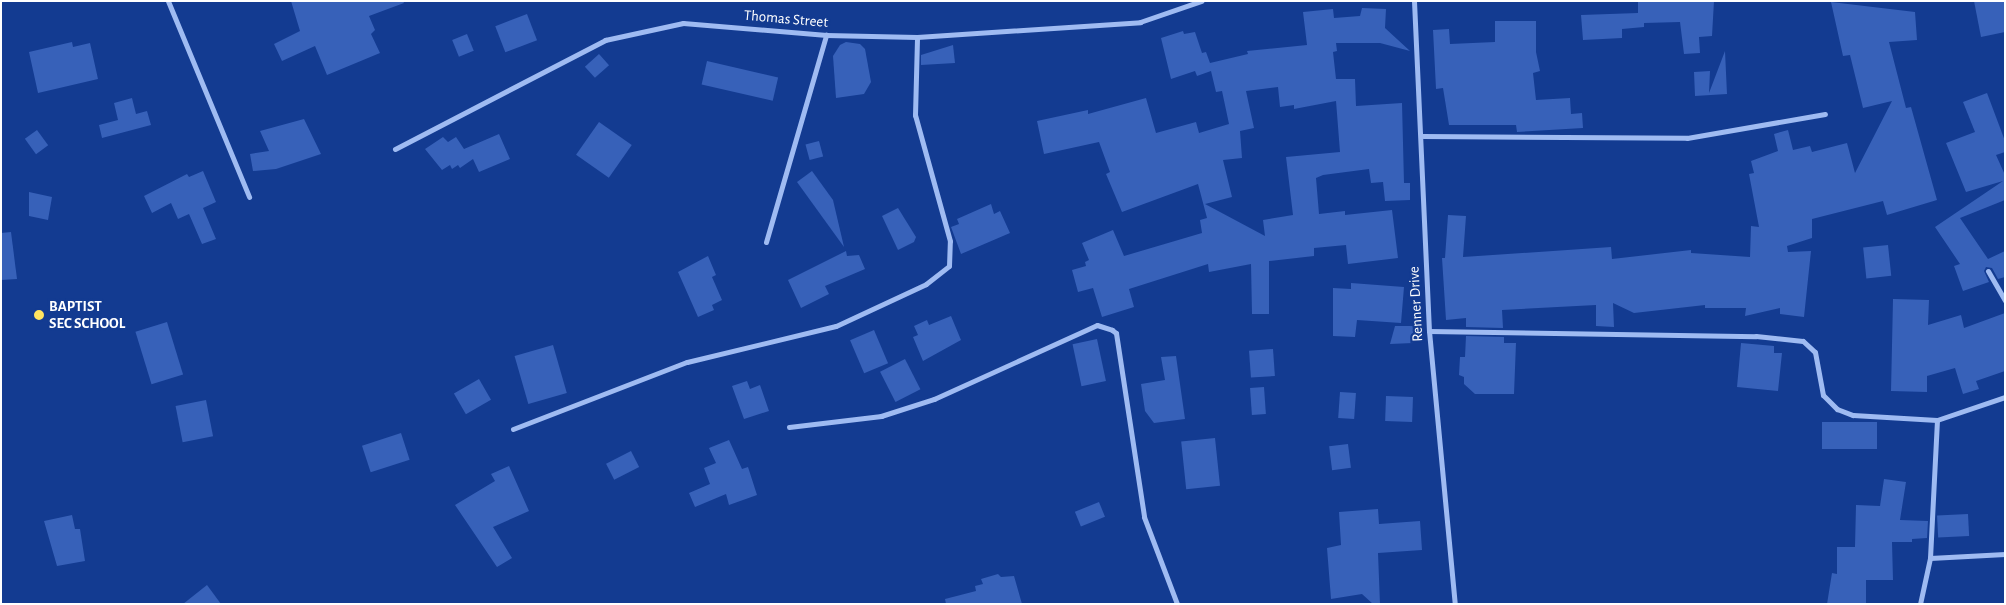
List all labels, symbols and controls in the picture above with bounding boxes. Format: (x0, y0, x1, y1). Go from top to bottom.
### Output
street label: Thomas Street (743, 6, 829, 32)
street label: Renner Drive (1405, 266, 1427, 342)
place label: BAPTIST SEC SCHOOL (49, 297, 125, 332)
marker: BAPTIST SEC SCHOOL (33, 309, 45, 321)

